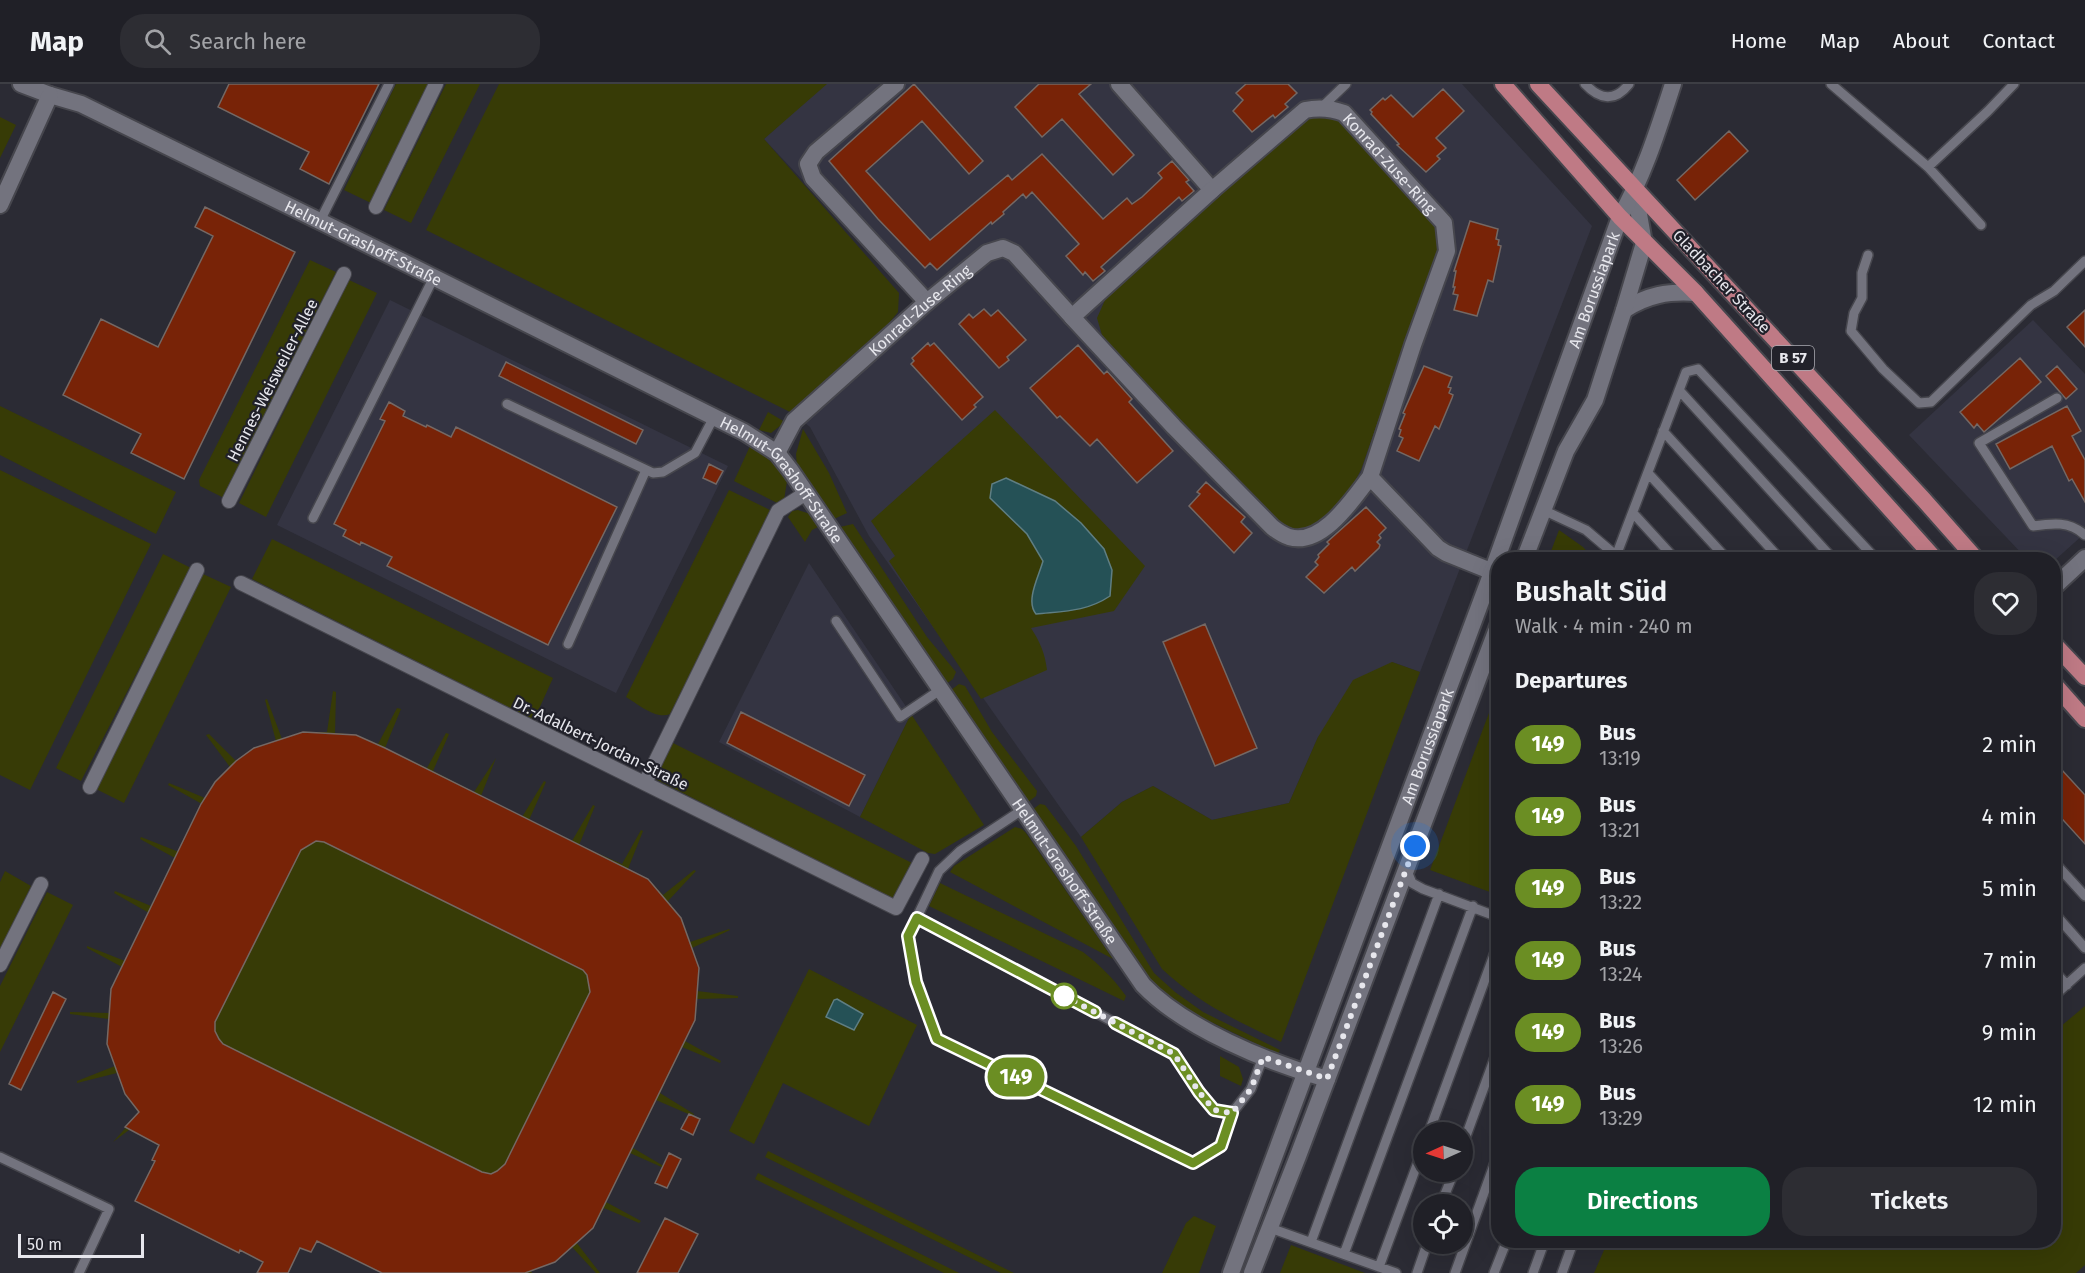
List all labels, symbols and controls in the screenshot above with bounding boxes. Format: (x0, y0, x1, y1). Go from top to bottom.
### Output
search box (120, 14, 540, 68)
text: Map (30, 25, 84, 58)
icon: search (141, 25, 174, 58)
text: Search here (189, 28, 307, 55)
text: Home (1731, 28, 1787, 54)
text: Map (1820, 28, 1860, 54)
text: About (1893, 28, 1950, 54)
text: Contact (1983, 28, 2055, 54)
street label: Konrad-Zuse-Ring (1339, 109, 1441, 219)
street label: Helmut-Grashoff-Straße (282, 196, 445, 290)
street label: Gladbacher Straße (1669, 226, 1774, 337)
street label: Am Borussiapark (1565, 228, 1624, 351)
street label: Konrad-Zuse-Ring (865, 260, 976, 360)
street label: Hennes-Weisweiler-Allee (223, 296, 322, 465)
road number: B 57 (1772, 346, 1814, 370)
street label: Helmut-Grashoff-Straße (717, 413, 847, 547)
button: heart (1974, 572, 2037, 635)
text: Bushalt Süd (1515, 575, 1667, 608)
text: Walk · 4 min · 240 m (1515, 614, 1693, 638)
text: Departures (1515, 667, 1627, 694)
street label: Am Borussiapark (1397, 685, 1458, 807)
street label: Dr.-Adalbert-Jordan-Straße (510, 693, 692, 794)
text: Bus (1599, 719, 1636, 746)
text: 149 (1532, 731, 1564, 757)
text: 2 min (1982, 731, 2037, 758)
text: 13:19 (1599, 746, 1641, 770)
text: Bus (1599, 791, 1636, 818)
street label: Helmut-Grashoff-Straße (1008, 795, 1121, 948)
text: 149 (1532, 803, 1564, 829)
text: 4 min (1982, 803, 2037, 830)
text: 13:21 (1599, 818, 1641, 842)
your location (1400, 831, 1430, 861)
text: Bus (1599, 863, 1636, 890)
text: 149 (1532, 875, 1564, 901)
text: 5 min (1982, 875, 2037, 902)
text: 13:22 (1599, 890, 1642, 914)
text: Bus (1599, 935, 1636, 962)
text: 149 (1532, 947, 1564, 973)
text: 7 min (1983, 947, 2037, 974)
text: 13:24 (1599, 962, 1642, 986)
unlabelled marker (1051, 983, 1077, 1009)
text: Bus (1599, 1007, 1636, 1034)
text: 149 (1532, 1019, 1564, 1045)
text: 9 min (1982, 1019, 2037, 1046)
text: 13:26 (1599, 1034, 1643, 1058)
line badge: 149 (982, 1058, 1050, 1096)
text: 149 (1000, 1064, 1032, 1090)
text: Bus (1599, 1079, 1636, 1106)
text: 149 (1532, 1091, 1564, 1117)
text: 12 min (1973, 1091, 2037, 1118)
text: 13:29 (1599, 1106, 1643, 1130)
north arrow (1413, 1122, 1473, 1182)
map controls (1413, 1122, 1473, 1254)
button: Directions (1515, 1167, 1770, 1236)
button: Tickets (1782, 1167, 2037, 1236)
button: locate (1413, 1194, 1473, 1254)
scale bar (18, 1231, 144, 1258)
text: 50 m (27, 1235, 62, 1254)

